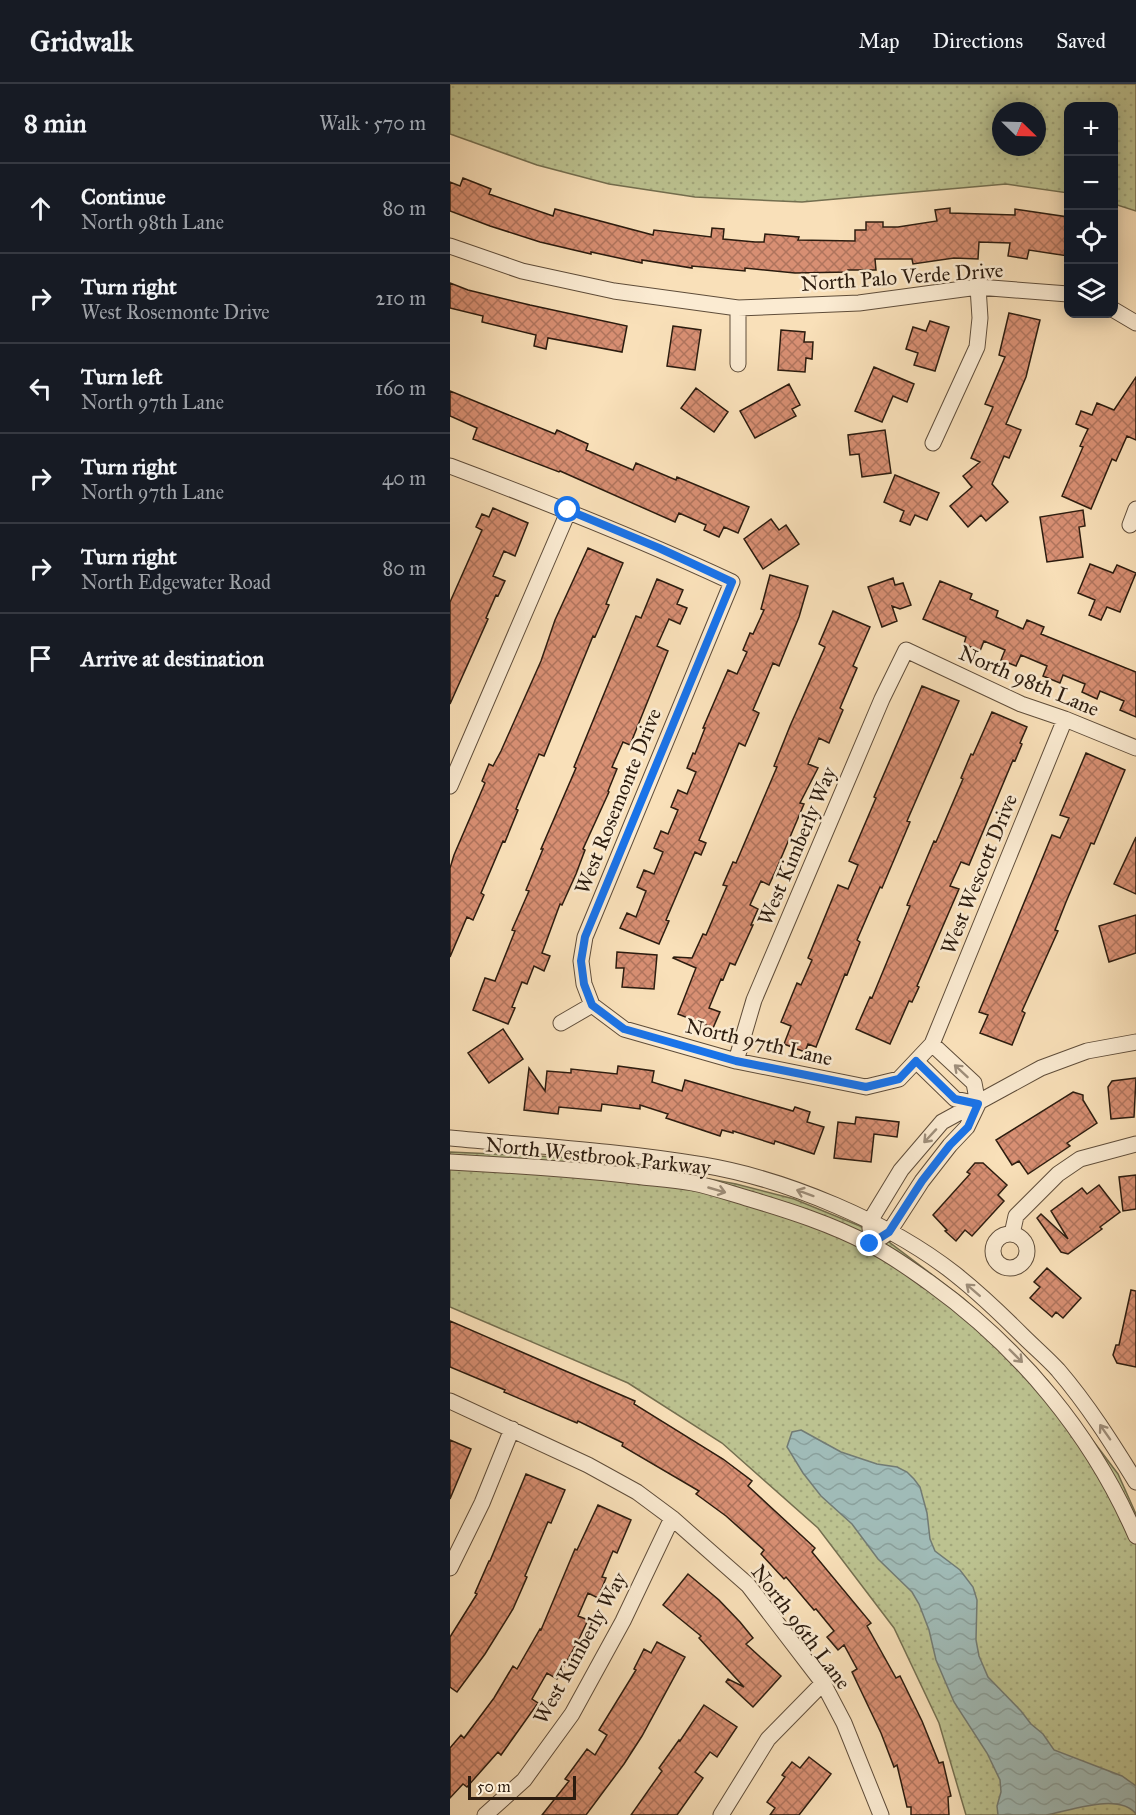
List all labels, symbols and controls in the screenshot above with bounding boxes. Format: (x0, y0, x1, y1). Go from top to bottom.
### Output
text: Gridwalk (30, 24, 133, 59)
text: Map (859, 28, 900, 54)
text: Directions (933, 28, 1023, 54)
text: Saved (1056, 28, 1106, 54)
north arrow (992, 102, 1046, 156)
map controls (1064, 102, 1118, 318)
button: + (1064, 102, 1118, 156)
text: 8 min (24, 107, 87, 139)
text: Walk · 570 m (319, 111, 426, 135)
button: − (1064, 156, 1118, 210)
text: Continue (81, 183, 166, 210)
icon: ahead (24, 192, 57, 225)
text: 80 m (383, 196, 426, 220)
text: North 98th Lane (81, 210, 224, 234)
button: locate (1064, 210, 1118, 264)
street label: North Palo Verde Drive (800, 257, 1004, 297)
button: layers (1064, 264, 1118, 318)
text: Turn right (81, 273, 177, 300)
icon: right (24, 282, 57, 315)
text: 210 m (376, 286, 426, 310)
text: West Rosemonte Drive (81, 300, 270, 324)
text: Turn left (81, 363, 163, 390)
icon: left (24, 372, 57, 405)
text: 160 m (375, 376, 426, 400)
text: North 97th Lane (81, 390, 224, 414)
text: Turn right (81, 453, 177, 480)
icon: right (24, 462, 57, 495)
text: 40 m (382, 466, 426, 490)
text: North 97th Lane (81, 480, 224, 504)
route start (554, 496, 580, 522)
text: Turn right (81, 543, 177, 570)
icon: right (24, 552, 57, 585)
text: 80 m (383, 556, 426, 580)
text: North Edgewater Road (81, 570, 271, 594)
street label: North 98th Lane (955, 640, 1103, 722)
icon: arrive (24, 642, 57, 675)
text: Arrive at destination (81, 645, 264, 672)
street label: West Rosemonte Drive (569, 704, 667, 898)
street label: West Kimberly Way (752, 762, 843, 929)
street label: West Wescott Drive (935, 790, 1023, 958)
street label: North 97th Lane (683, 1012, 835, 1072)
one-way arrow (954, 1064, 969, 1078)
one-way arrow (923, 1128, 937, 1143)
street label: North Westbrook Parkway (484, 1131, 713, 1181)
one-way arrow (707, 1185, 726, 1196)
one-way arrow (796, 1187, 815, 1198)
route end (856, 1230, 882, 1256)
one-way arrow (966, 1283, 981, 1297)
one-way arrow (1008, 1349, 1023, 1364)
one-way arrow (1099, 1425, 1111, 1441)
street label: North 96th Lane (746, 1559, 857, 1695)
street label: West Kimberly Way (528, 1567, 633, 1728)
scale bar (468, 1773, 576, 1800)
text: 50 m (477, 1777, 511, 1796)

